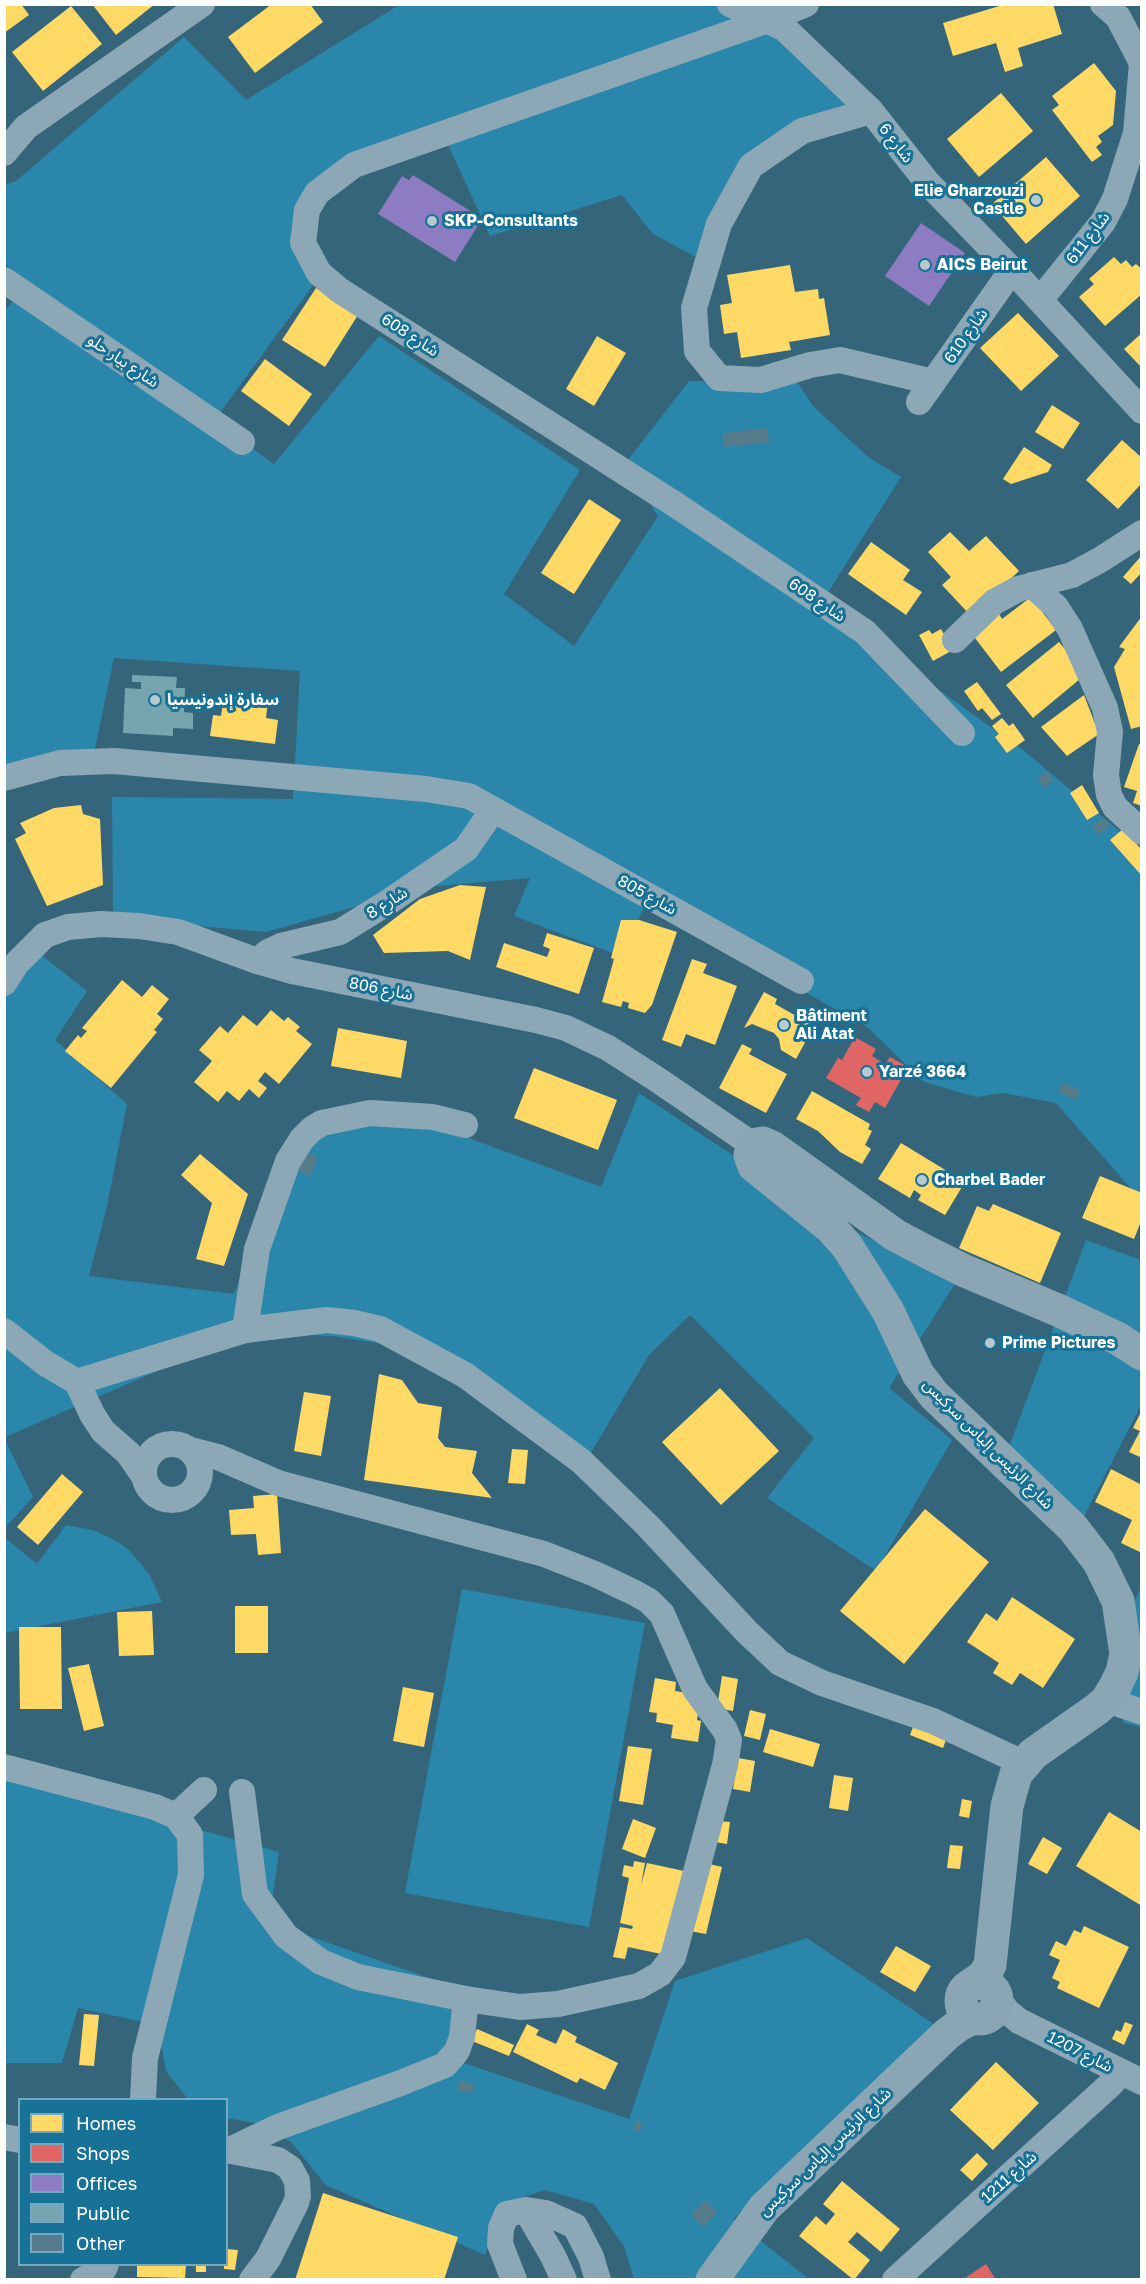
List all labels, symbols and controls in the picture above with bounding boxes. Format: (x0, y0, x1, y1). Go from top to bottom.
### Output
street label: شارع 6 (875, 119, 917, 167)
place label: Elie Gharzouzi Castle (914, 181, 1024, 219)
marker: Elie Gharzouzi Castle (1029, 193, 1043, 207)
street label: شارع 611 (1062, 208, 1114, 268)
place label: SKP-Consultants (444, 211, 578, 231)
marker: SKP-Consultants (425, 214, 439, 228)
place label: AICS Beirut (937, 255, 1027, 275)
marker: AICS Beirut (918, 258, 932, 272)
street label: شارع 610 (940, 305, 992, 367)
street label: شارع 608 (378, 309, 442, 361)
street label: شارع بيار حلو (84, 330, 162, 392)
street label: شارع 608 (785, 574, 849, 626)
place label: سفارة إندونيسيا (167, 690, 279, 710)
marker: سفارة إندونيسيا (148, 693, 162, 707)
street label: شارع 805 (614, 871, 680, 919)
street label: شارع 8 (363, 883, 411, 923)
street label: شارع 806 (347, 973, 415, 1005)
place label: Bâtiment Ali Atat (796, 1006, 867, 1044)
marker: Bâtiment Ali Atat (777, 1018, 791, 1032)
place label: Yarzé 3664 (879, 1062, 966, 1082)
marker: Yarzé 3664 (860, 1065, 874, 1079)
place label: Charbel Bader (934, 1170, 1045, 1190)
marker: Charbel Bader (915, 1173, 929, 1187)
place label: Prime Pictures (1002, 1333, 1115, 1353)
marker: Prime Pictures (983, 1336, 997, 1350)
street label: شارع الرئيس إلياس سركيس (919, 1375, 1057, 1513)
street label: شارع 1207 (1044, 2027, 1116, 2077)
street label: شارع الرئيس إلياس سركيس (755, 2084, 895, 2220)
legend (18, 2098, 228, 2266)
text: Homes (76, 2112, 136, 2134)
text: Shops (76, 2142, 130, 2164)
street label: شارع 1211 (977, 2147, 1041, 2207)
text: Offices (76, 2172, 137, 2194)
text: Public (76, 2202, 130, 2224)
text: Other (76, 2232, 125, 2254)

